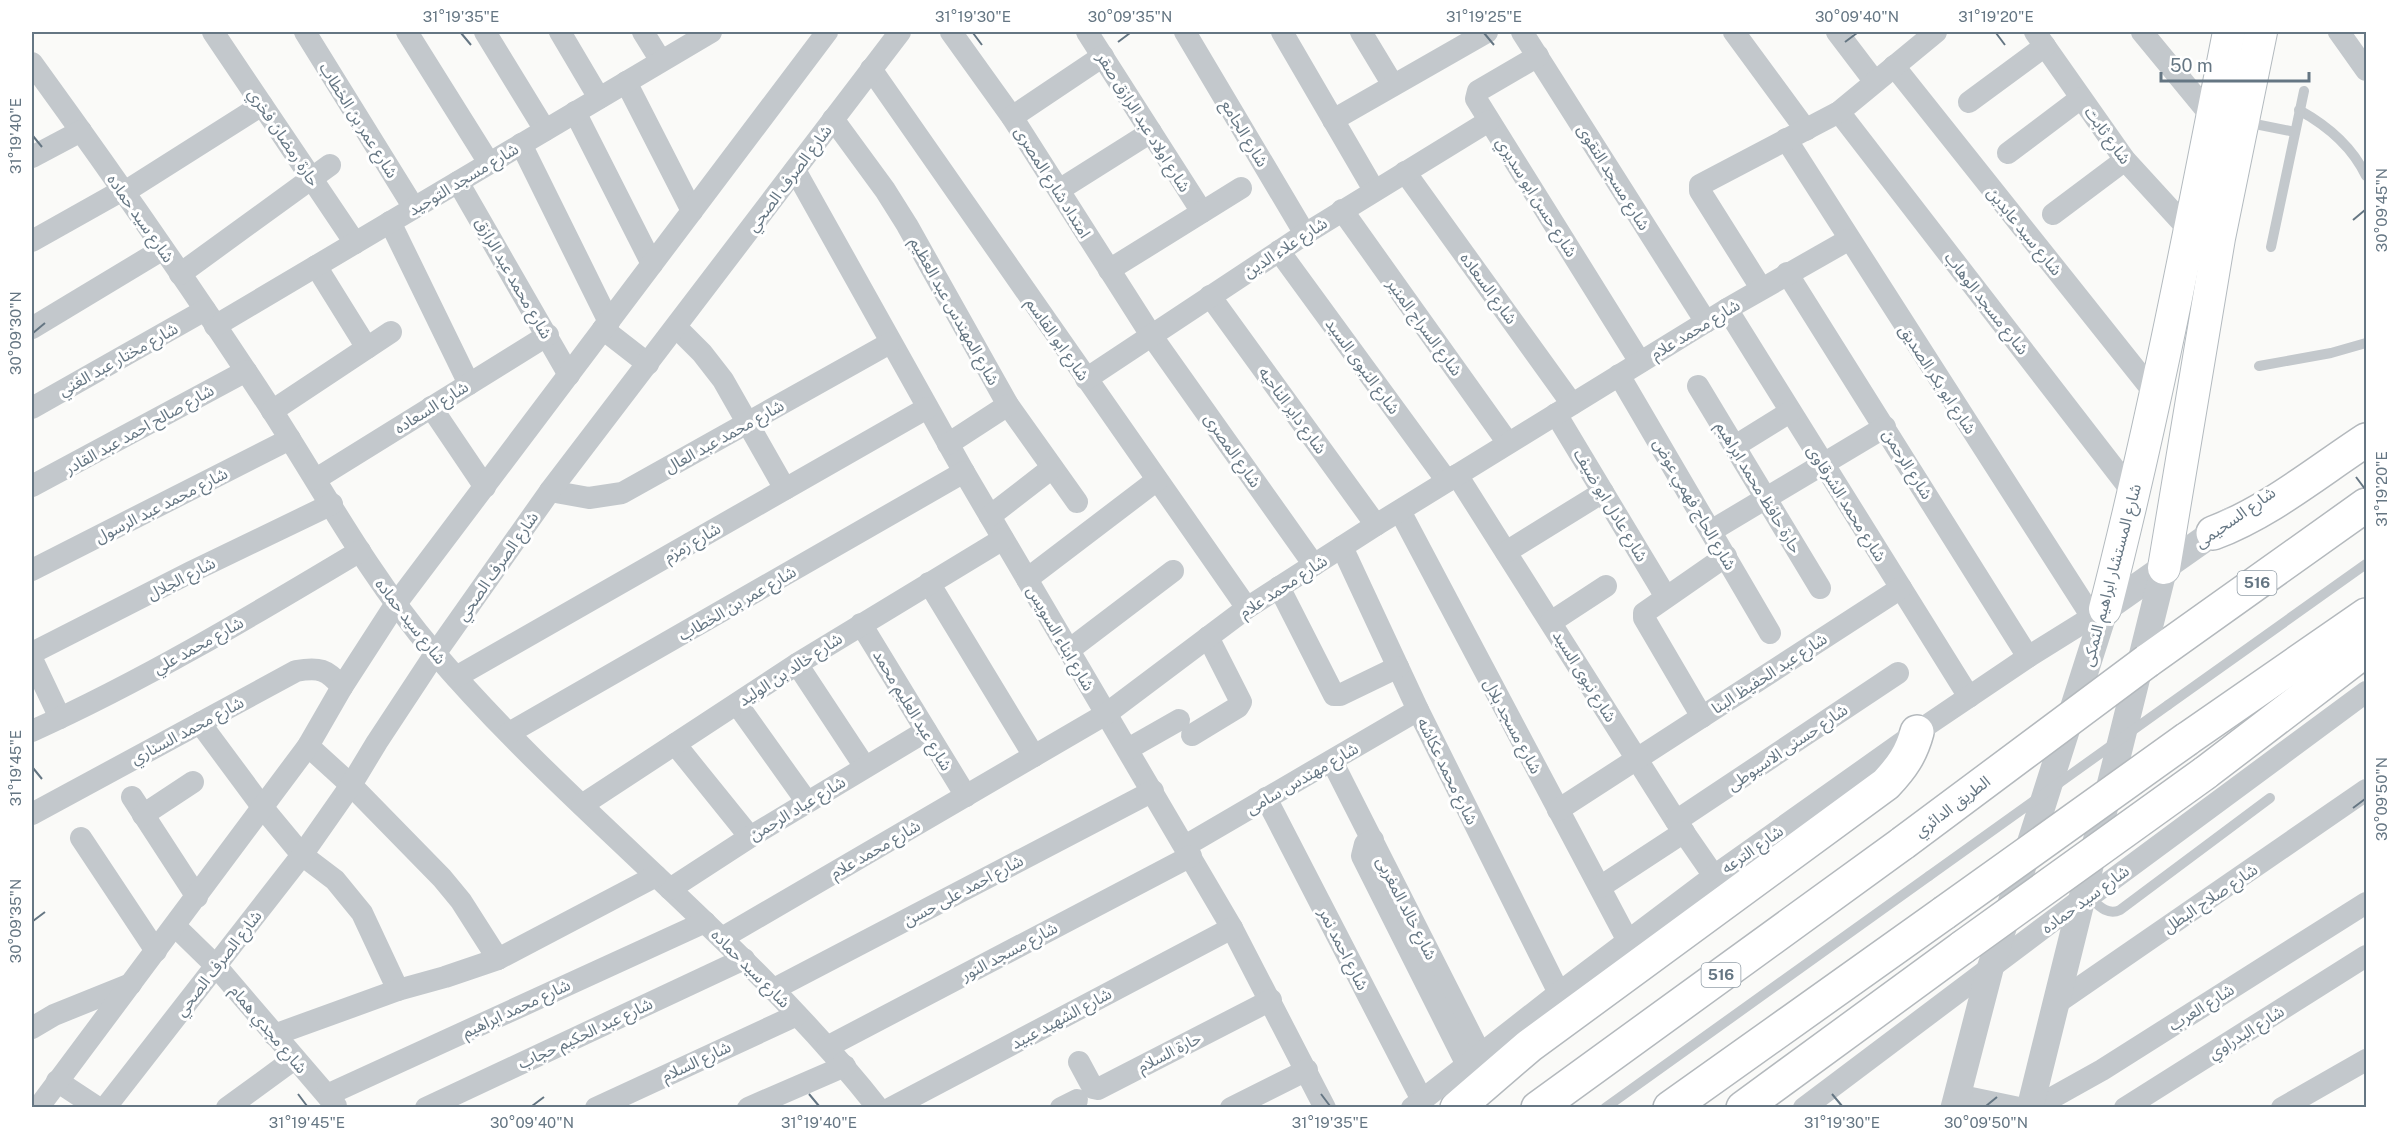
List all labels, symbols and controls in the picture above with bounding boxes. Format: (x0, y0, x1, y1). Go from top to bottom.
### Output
text: 31°19'35"E (423, 8, 499, 25)
text: 31°19'30"E (935, 8, 1011, 25)
text: 30°09'35"N (1088, 8, 1172, 25)
text: 31°19'25"E (1446, 8, 1522, 25)
text: 30°09'40"N (1815, 8, 1899, 25)
text: 31°19'20"E (1958, 8, 2034, 25)
scale bar (2161, 45, 2310, 83)
street label: شارع اولاد عبد الرازق صقر (1090, 48, 1194, 197)
text: 50 m (2170, 55, 2213, 76)
street label: شارع عمر بن الخطاب (313, 59, 402, 183)
street label: حارة رمضان فخري (242, 85, 323, 191)
street label: شارع الجامع (1215, 96, 1272, 172)
text: 31°19'40"E (7, 98, 24, 174)
street label: شارع ثابت (2078, 103, 2135, 169)
street label: شارع الصرف الصحي (743, 121, 838, 237)
street label: شارع مسجد التقوى (1571, 121, 1654, 235)
street label: امتداد شارع المصرى (1008, 123, 1095, 243)
street label: شارع حسن ابو سديري (1490, 134, 1581, 262)
street label: شارع مسجد التوحيد (405, 139, 523, 222)
text: 30°09'45"N (2373, 168, 2390, 252)
street label: شارع سيد حماده (101, 170, 178, 268)
street label: شارع سيد عابدين (1981, 183, 2066, 281)
street label: شارع علاء الدين (1240, 213, 1332, 284)
street label: شارع محمد عبد الرازق (469, 214, 556, 344)
street label: شارع المهندس عبد العظيم (903, 234, 1003, 390)
street label: شارع مسجد الوهاب (1938, 248, 2033, 360)
street label: شارع السعاده (1454, 249, 1521, 330)
street label: شارع السراج المنير (1380, 274, 1466, 381)
text: 30°09'30"N (7, 291, 24, 375)
street label: شارع ابو القاسم (1020, 294, 1093, 386)
street label: شارع محمد علام (1647, 295, 1745, 366)
street label: شارع النبوى السيد (1319, 315, 1404, 420)
street label: شارع مختار عبد الغني (55, 319, 183, 403)
street label: شارع ابو بكر الصديق (1893, 321, 1980, 439)
street label: شارع داير الناحيه (1252, 363, 1330, 459)
street label: شارع السعاده (391, 377, 473, 440)
street label: شارع صالح احمد عبد القادر (61, 381, 219, 481)
street label: شارع محمد عبد العال (661, 396, 789, 480)
street label: شارع المصرى (1198, 410, 1265, 493)
street label: حارة حافظ محمد ابراهيم (1709, 418, 1805, 558)
street label: شارع الرحمن (1876, 426, 1937, 504)
street label: شارع الحاج فهمي عوض (1647, 435, 1740, 575)
street label: شارع محمد الشرقاوى (1801, 441, 1890, 567)
street label: شارع عادل ابو ضيف (1567, 446, 1652, 567)
text: 31°19'20"E (2373, 451, 2390, 527)
street label: شارع محمد عبد الرسول (92, 464, 232, 550)
street label: شارع المستشار ابراهيم النمكى (2078, 482, 2148, 669)
street label: شارع السحيمى (2191, 483, 2281, 555)
street label: شارع الصرف الصحي (453, 508, 545, 626)
street label: شارع زمزم (661, 519, 725, 569)
street label: شارع محمد علام (1236, 551, 1332, 624)
street label: شارع الجلال (144, 553, 220, 606)
street label: شارع عمر بن الخطاب (675, 562, 801, 647)
road number: 516 (2238, 571, 2276, 595)
street label: شارع سيد حماده (369, 575, 450, 670)
street label: شارع ابناء السويس (1020, 582, 1098, 696)
street label: شارع محمد علي (150, 613, 248, 681)
street label: شارع نبوى السيد (1546, 627, 1620, 727)
street label: شارع خالد بن الوليد (735, 629, 847, 713)
street label: شارع عبد الحفيظ البنا (1708, 629, 1832, 720)
street label: شارع عبد العليم محمد (866, 647, 956, 776)
street label: شارع مسجد بلال (1477, 676, 1546, 778)
street label: شارع محمد السناري (128, 693, 248, 771)
street label: شارع حسنى الاسيوطى (1724, 700, 1853, 797)
street label: شارع محمد عكاشه (1411, 715, 1482, 829)
text: 31°19'45"E (7, 730, 24, 806)
street label: شارع مهندس سامى (1243, 739, 1363, 821)
text: 30°09'50"N (2373, 757, 2390, 841)
street label: شارع عباد الرحمن (746, 772, 850, 847)
street label: الطريق الدائري (1911, 772, 1996, 843)
street label: شارع محمد علام (827, 816, 925, 885)
street label: شارع الترعه (1718, 821, 1788, 880)
street label: شارع احمد على حسن (900, 851, 1028, 933)
street label: شارع خالد المغربى (1370, 853, 1441, 964)
street label: شارع صلاح البطل (2159, 860, 2263, 939)
street label: شارع سيد حماده (2038, 861, 2134, 940)
text: 30°09'35"N (7, 879, 24, 963)
street label: شارع احمد نمر (1312, 904, 1372, 995)
street label: شارع الصرف الصحي (171, 907, 268, 1022)
street label: شارع مسجد النور (957, 918, 1062, 988)
street label: شارع سيد حماده (705, 925, 794, 1014)
road number: 516 (1702, 963, 1740, 987)
street label: شارع محمد ابراهيم (459, 975, 575, 1045)
street label: شارع العرب (2165, 980, 2239, 1038)
street label: شارع مجدي همام (224, 981, 311, 1079)
street label: شارع الشهيد عبيد (1008, 984, 1116, 1056)
street label: شارع عبد الحكيم حجاب (515, 994, 657, 1076)
street label: شارع البدراوي (2205, 1002, 2289, 1066)
street label: حارة السلام (1134, 1028, 1205, 1079)
street label: شارع السلام (659, 1037, 735, 1088)
text: 31°19'45"E (269, 1114, 345, 1131)
text: 30°09'40"N (490, 1114, 574, 1131)
text: 31°19'40"E (781, 1114, 857, 1131)
text: 31°19'35"E (1292, 1114, 1368, 1131)
text: 31°19'30"E (1804, 1114, 1880, 1131)
text: 30°09'50"N (1944, 1114, 2028, 1131)

